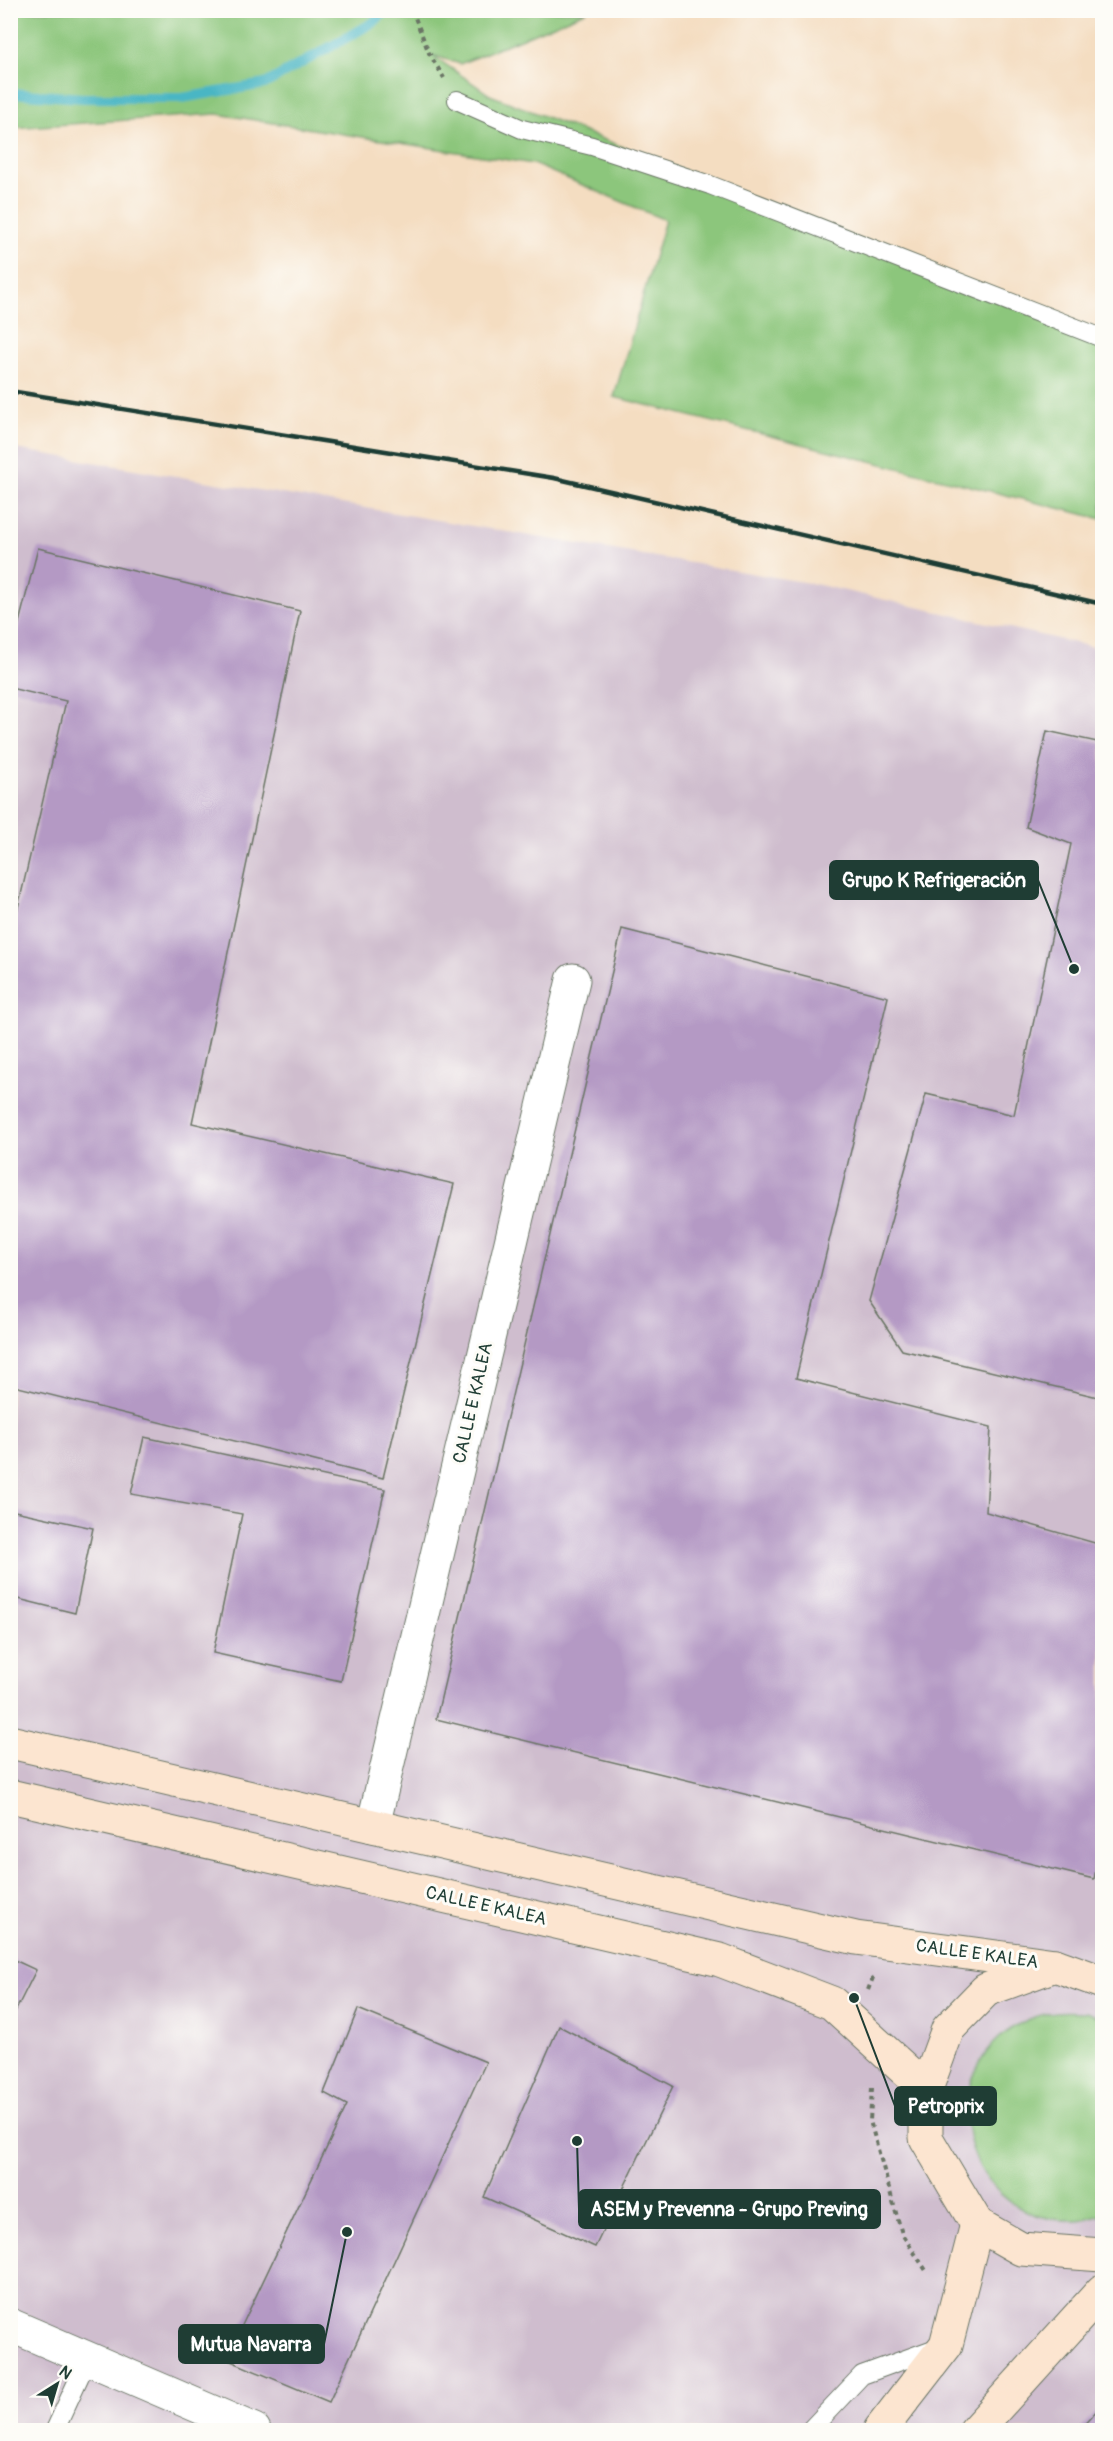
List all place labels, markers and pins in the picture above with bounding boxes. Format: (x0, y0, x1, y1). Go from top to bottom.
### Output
callout: Grupo K Refrigeración (830, 861, 1038, 899)
callout: Petroprix (895, 2087, 996, 2125)
callout: ASEM y Prevenna - Grupo Preving (579, 2190, 880, 2228)
callout: Mutua Navarra (179, 2325, 324, 2363)

